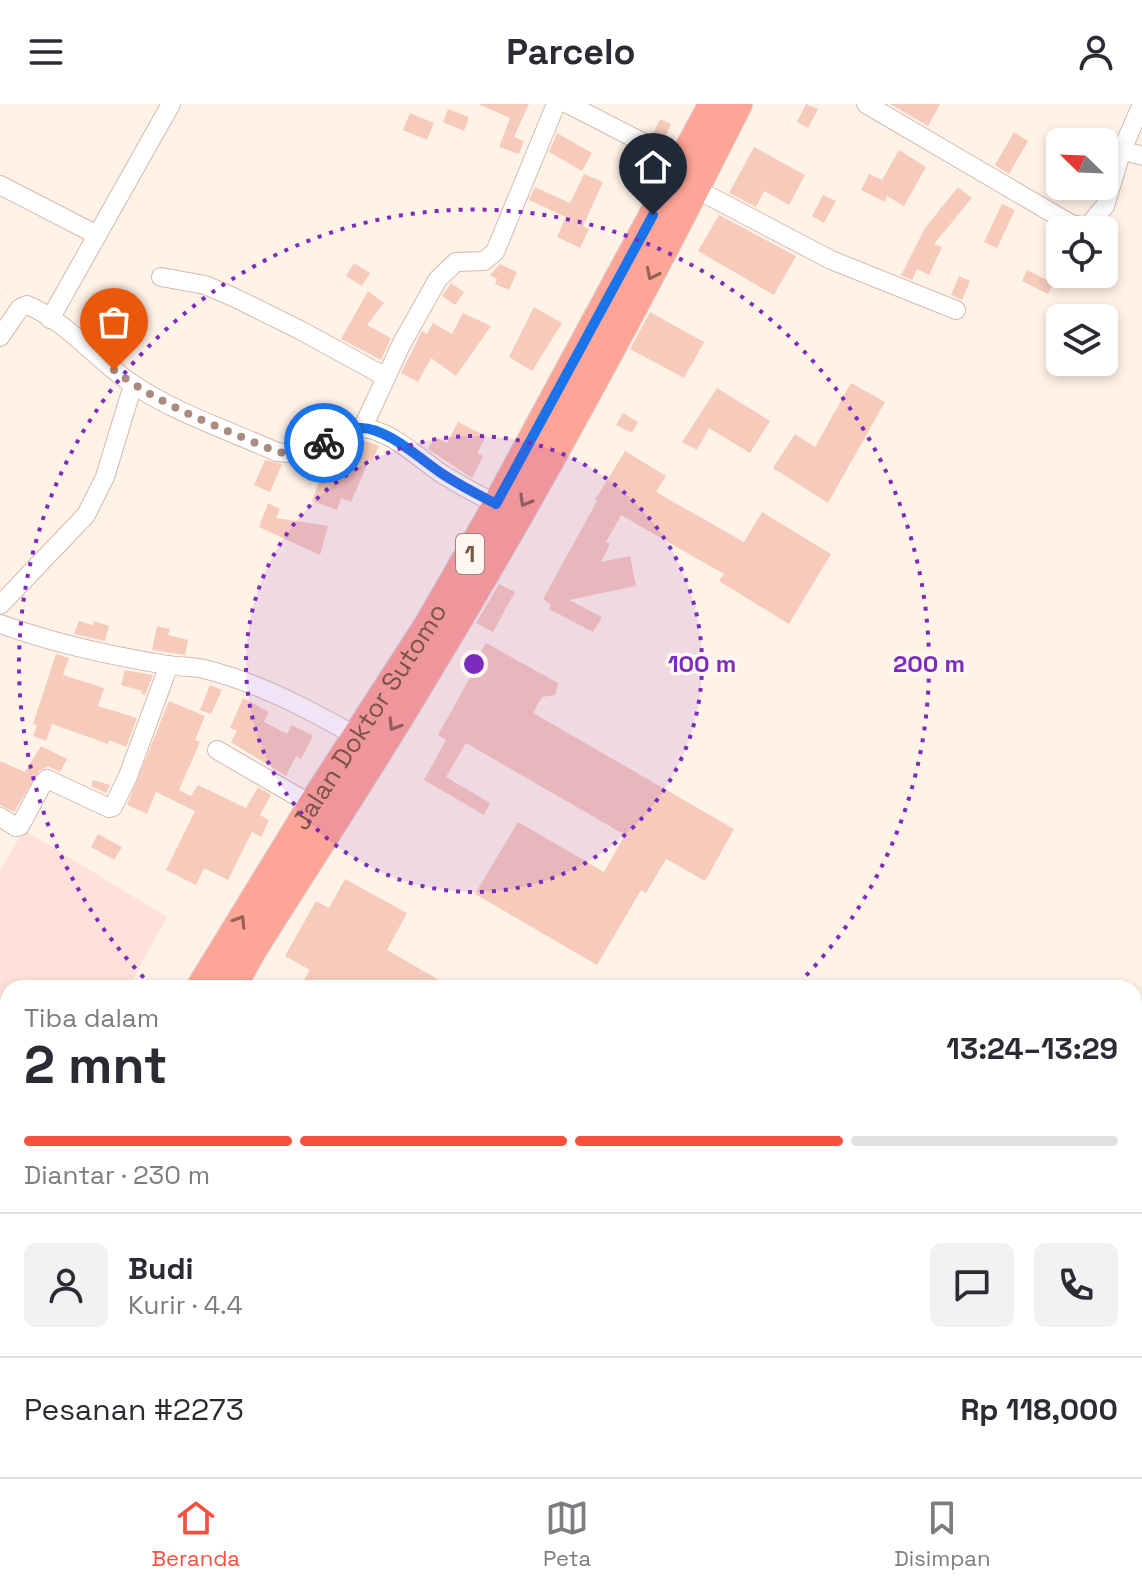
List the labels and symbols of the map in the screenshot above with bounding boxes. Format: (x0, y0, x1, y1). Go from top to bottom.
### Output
north arrow (1046, 128, 1118, 200)
pin (619, 133, 687, 215)
one-way arrow (646, 265, 662, 280)
pin (80, 288, 148, 370)
courier (284, 403, 364, 483)
one-way arrow (519, 492, 535, 506)
road number: 1 (456, 534, 484, 574)
street label: Jalan Doktor Sutomo (284, 597, 454, 836)
text: 100 m (668, 648, 736, 679)
text: 200 m (893, 648, 965, 679)
centre of rings (460, 650, 488, 678)
one-way arrow (388, 716, 403, 731)
one-way arrow (230, 915, 245, 930)

